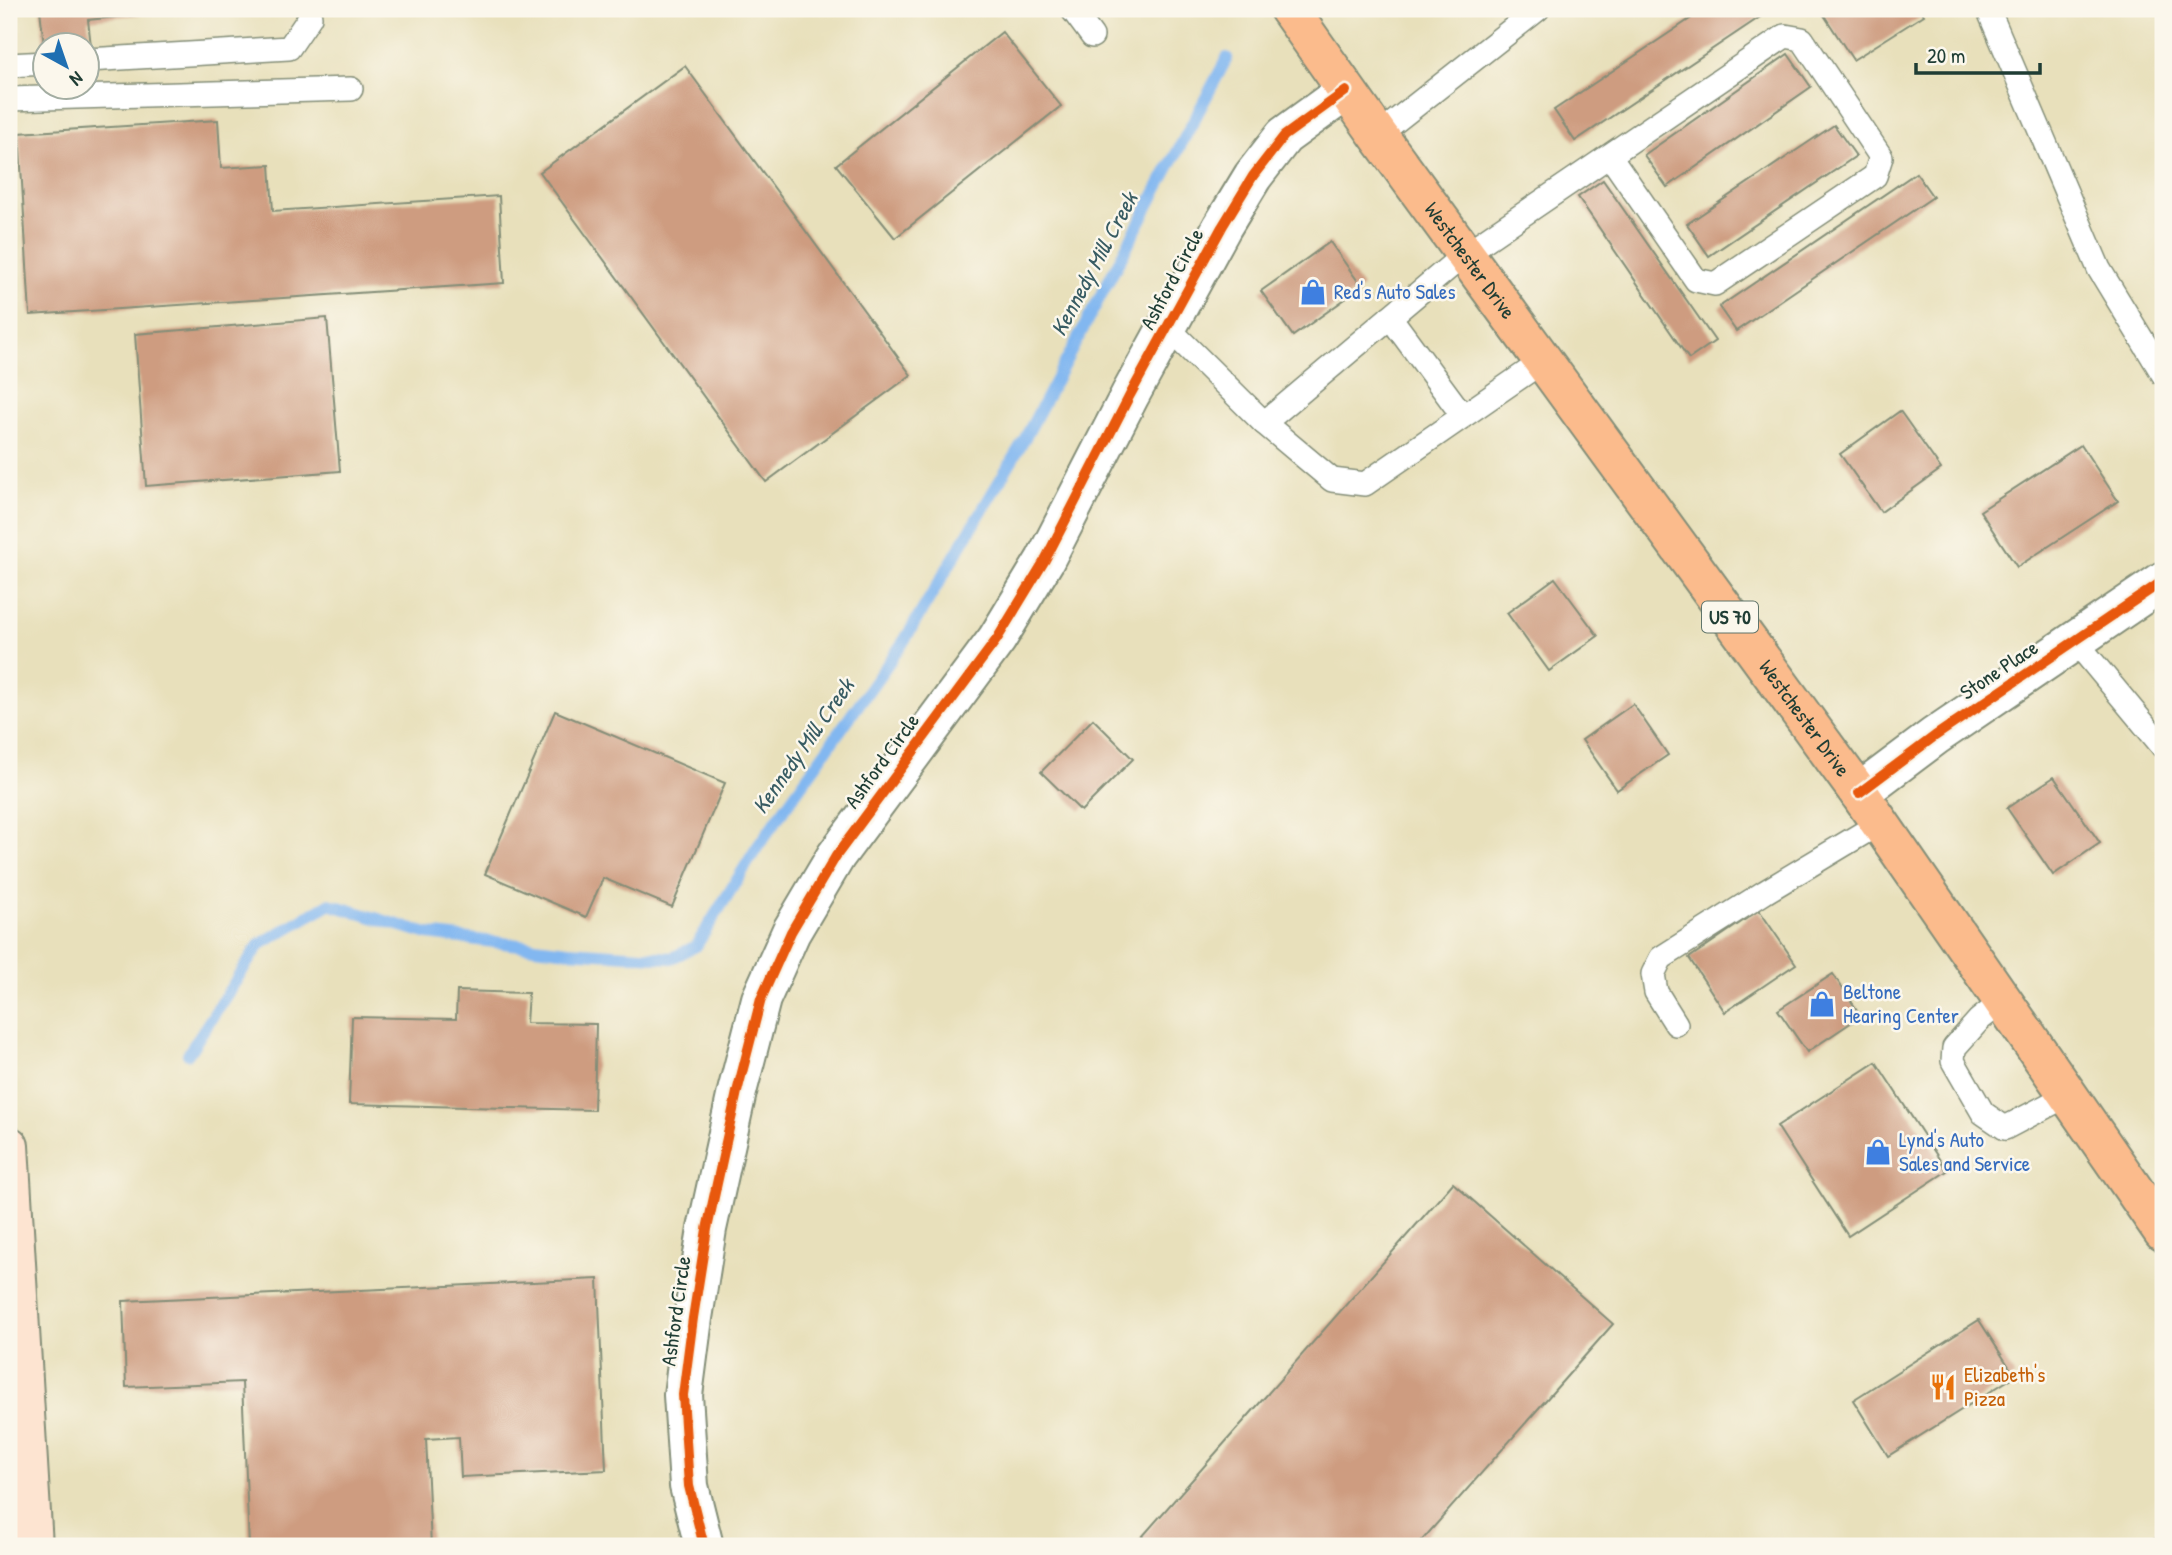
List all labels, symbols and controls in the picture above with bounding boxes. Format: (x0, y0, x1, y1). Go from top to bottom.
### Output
north arrow (32, 32, 102, 102)
scale bar (1916, 32, 2041, 76)
text: 20 m (1927, 41, 1965, 70)
text: N (65, 66, 89, 92)
water label: Kennedy Mill Creek (1043, 184, 1146, 341)
street label: Westchester Drive (1418, 196, 1523, 325)
street label: Ashford Circle (1133, 223, 1210, 334)
shop icon: Red's Auto Sales (1298, 277, 1328, 307)
place label: Red's Auto Sales (1334, 277, 1456, 306)
road number: US 70 (1702, 602, 1758, 632)
street label: Stone Place (1954, 633, 2043, 706)
street label: Westchester Drive (1752, 654, 1857, 782)
water label: Kennedy Mill Creek (744, 670, 863, 820)
street label: Ashford Circle (837, 707, 926, 814)
place label: Beltone Hearing Center (1843, 977, 1959, 1030)
shop icon: Beltone Hearing Center (1807, 989, 1837, 1019)
place label: Lynd's Auto Sales and Service (1899, 1125, 2030, 1178)
shop icon: Lynd's Auto Sales and Service (1863, 1137, 1893, 1167)
street label: Ashford Circle (653, 1254, 698, 1368)
place label: Elizabeth's Pizza (1964, 1360, 2045, 1413)
restaurant icon: Elizabeth's Pizza (1928, 1372, 1958, 1402)

